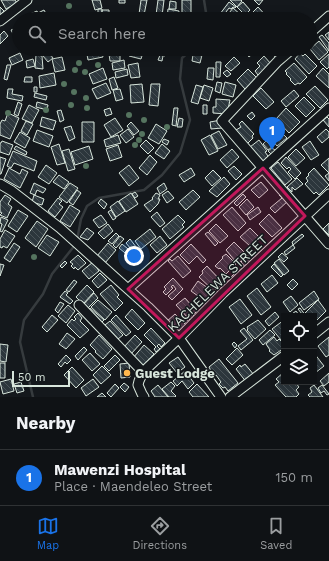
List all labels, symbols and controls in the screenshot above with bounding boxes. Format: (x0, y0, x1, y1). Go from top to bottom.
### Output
search box (12, 12, 317, 56)
icon: search (26, 23, 48, 45)
text: Search here (58, 25, 146, 43)
pin: 1 (259, 117, 285, 150)
street label: KACHELEWA STREET (164, 232, 270, 335)
your location (124, 246, 144, 266)
map controls (281, 313, 317, 385)
button: locate (281, 313, 317, 349)
button: layers (281, 349, 317, 385)
place label: Guest Lodge (135, 366, 215, 381)
marker: Guest Lodge (122, 368, 132, 378)
scale bar (12, 369, 70, 388)
text: 50 m (18, 371, 45, 384)
text: Nearby (16, 413, 75, 433)
text: Mawenzi Hospital (54, 461, 186, 479)
text: 1 (26, 470, 32, 485)
text: 150 m (275, 470, 313, 485)
text: Place · Maendeleo Street (54, 479, 212, 494)
tab: Map (37, 515, 59, 552)
tab: Directions (133, 515, 187, 552)
tab: Saved (260, 515, 292, 552)

